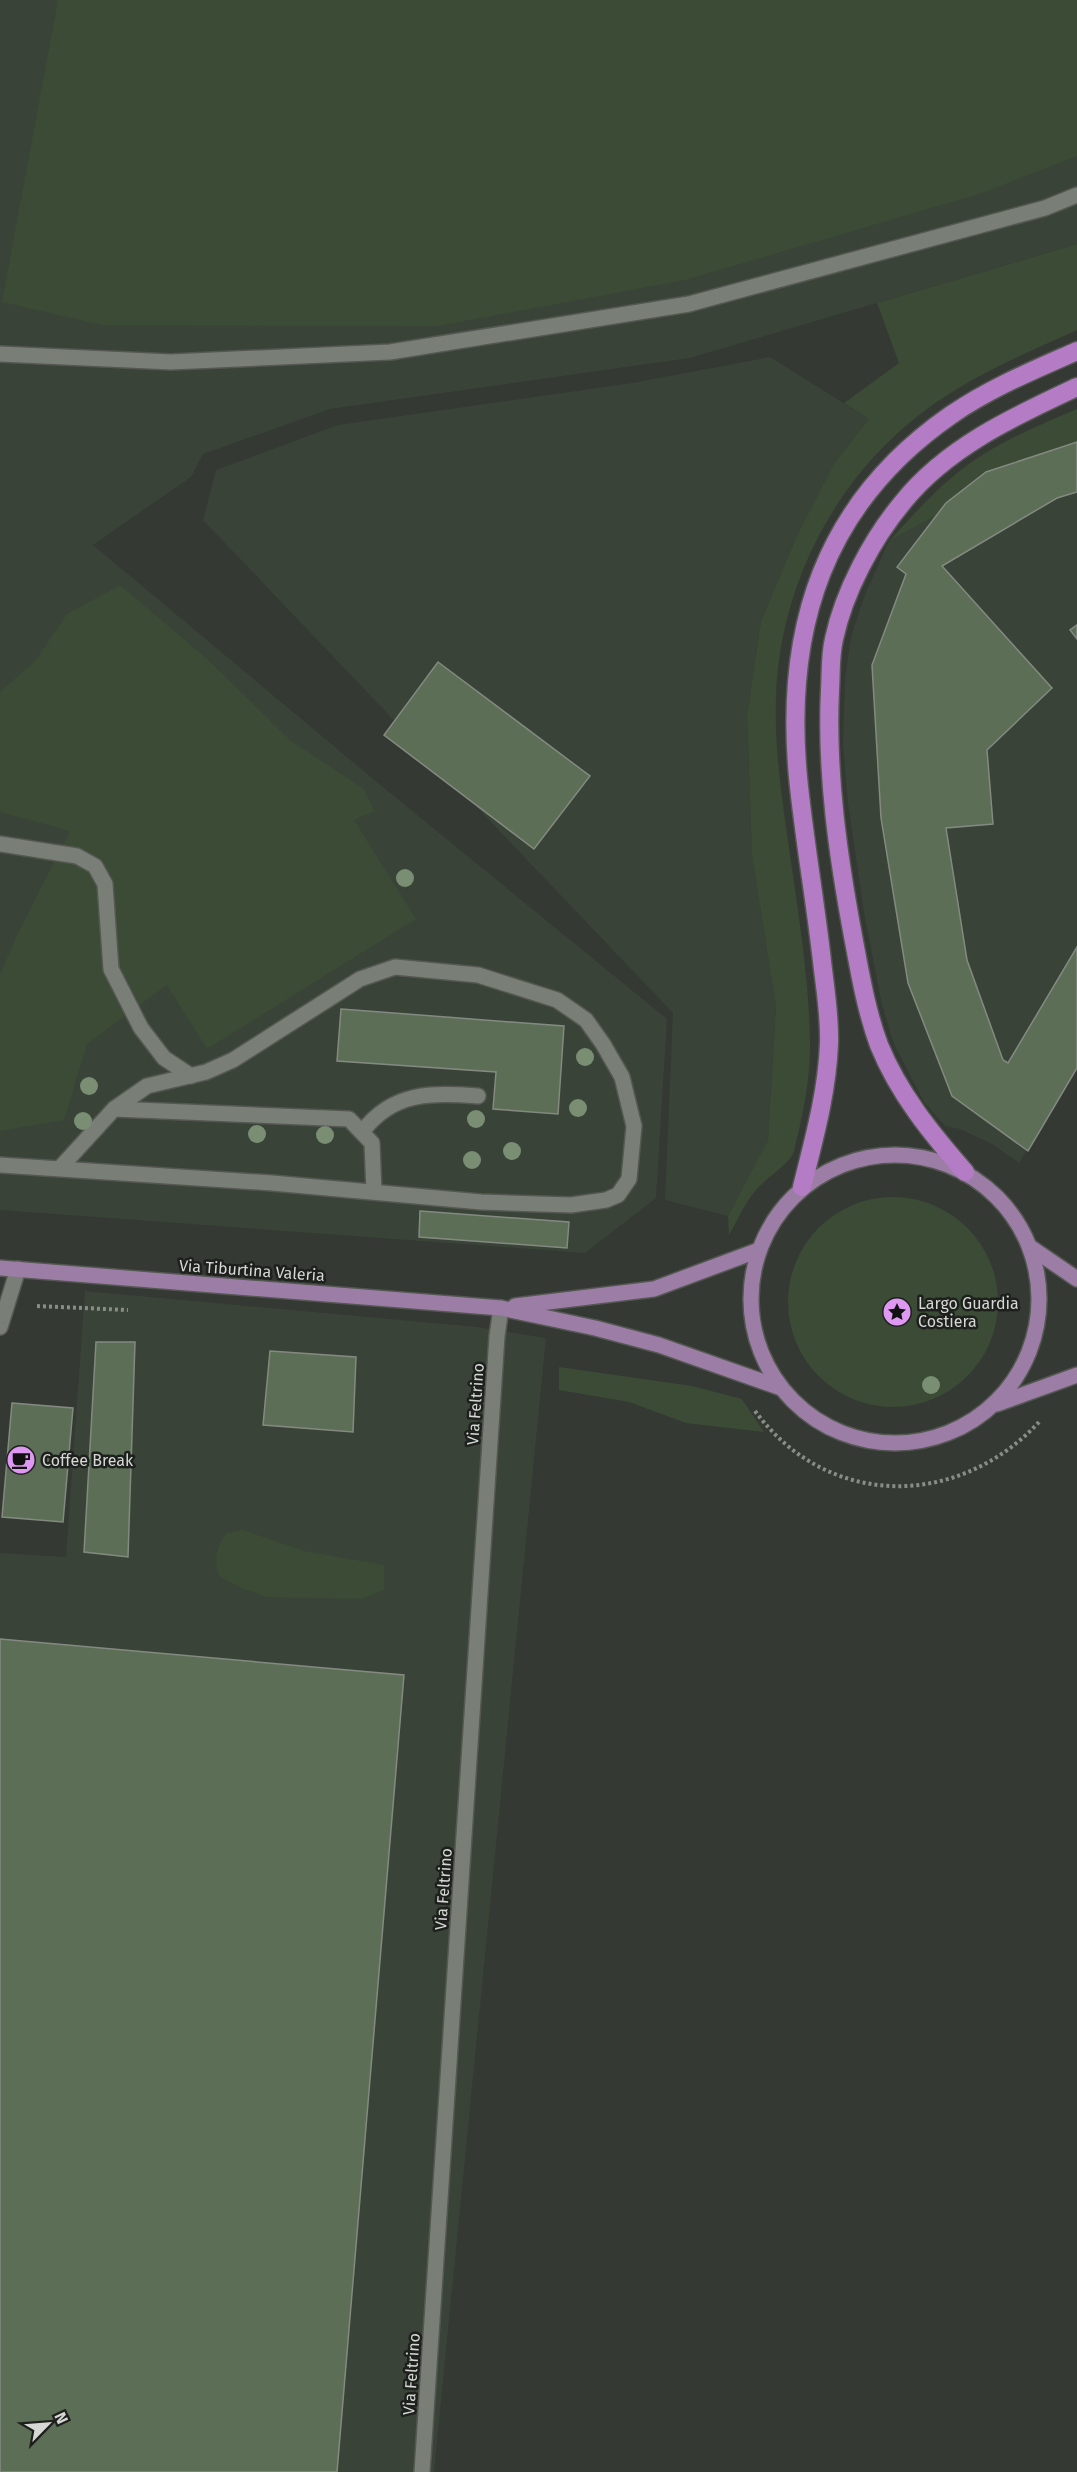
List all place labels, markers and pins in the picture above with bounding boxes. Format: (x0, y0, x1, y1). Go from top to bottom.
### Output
place label: Largo Guardia Costiera (918, 1294, 1019, 1331)
place icon: Largo Guardia Costiera (881, 1296, 913, 1328)
cafe icon: Coffee Break (5, 1444, 37, 1476)
place label: Coffee Break (42, 1451, 134, 1470)

